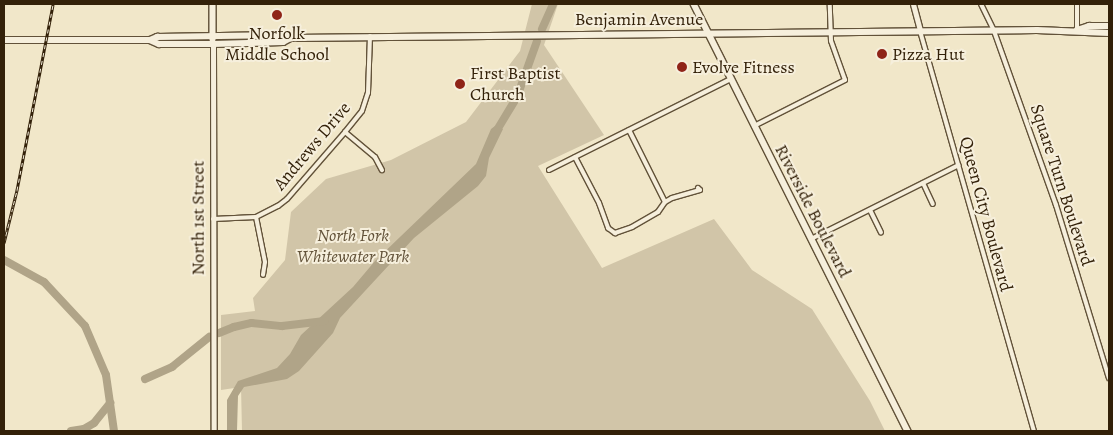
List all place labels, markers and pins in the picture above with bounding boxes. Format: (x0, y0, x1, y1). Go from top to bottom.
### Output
marker: Norfolk Middle School (271, 9, 283, 21)
place label: Norfolk Middle School (225, 23, 329, 66)
place label: Pizza Hut (892, 43, 965, 65)
marker: Pizza Hut (876, 48, 888, 60)
place label: Evolve Fitness (692, 56, 795, 78)
marker: Evolve Fitness (676, 61, 688, 73)
place label: First Baptist Church (470, 63, 560, 106)
marker: First Baptist Church (454, 78, 466, 90)

